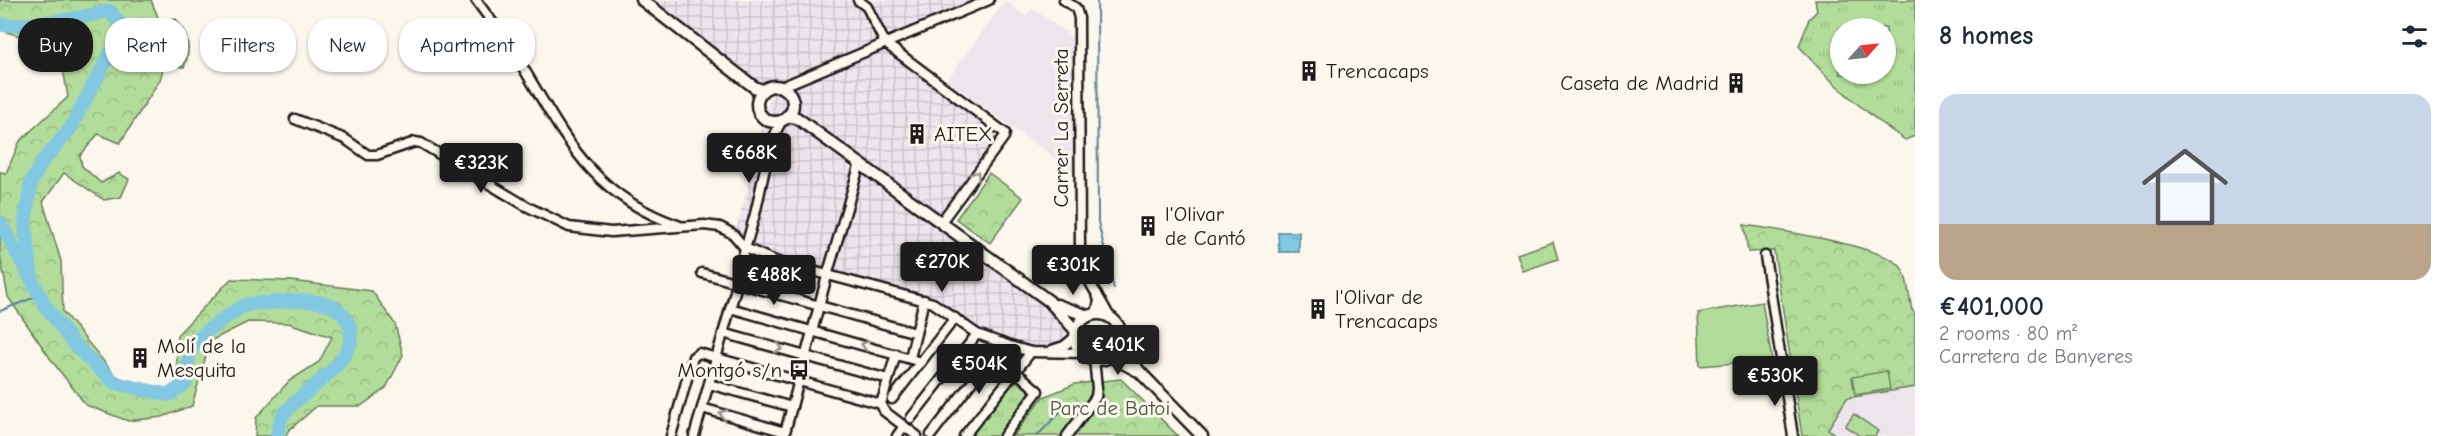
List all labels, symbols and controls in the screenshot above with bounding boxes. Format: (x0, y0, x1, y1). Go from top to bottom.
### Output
chip: Buy (18, 18, 93, 72)
chip: Rent (105, 18, 188, 72)
chip: Filters (200, 18, 296, 72)
chip: New (308, 18, 387, 72)
chip: Apartment (399, 18, 535, 72)
north arrow (1830, 18, 1896, 84)
map controls (1830, 18, 1896, 84)
icon: filters (2398, 20, 2431, 53)
text: 8 homes (1939, 21, 2033, 51)
street label: Carrer La Serreta (1049, 48, 1073, 208)
building icon: Trencacaps (1297, 59, 1321, 83)
place label: Trencacaps (1326, 59, 1429, 83)
place label: Caseta de Madrid (1560, 71, 1719, 95)
building icon: Caseta de Madrid (1724, 71, 1748, 95)
building icon: AITEX (905, 122, 929, 146)
place label: AITEX (934, 122, 992, 146)
pin: €668K (707, 133, 791, 184)
icon: home (2131, 133, 2239, 241)
text: €668K (721, 141, 777, 164)
pin: €323K (439, 143, 523, 194)
text: €323K (454, 151, 508, 174)
one-way arrow (969, 171, 980, 182)
place label: l'Olivar de Cantó (1165, 202, 1246, 250)
building icon: l'Olivar de Cantó (1136, 214, 1160, 238)
pin: €270K (900, 242, 984, 293)
pin: €301K (1031, 245, 1115, 296)
text: €270K (914, 250, 970, 273)
text: €301K (1046, 253, 1100, 276)
pin: €488K (732, 255, 816, 306)
text: €488K (747, 263, 801, 286)
place label: l'Olivar de Trencacaps (1335, 285, 1438, 333)
text: €401,000 (1939, 292, 2044, 322)
building icon: l'Olivar de Trencacaps (1306, 297, 1330, 321)
text: 2 rooms · 80 m² (1939, 322, 2077, 345)
pin: €401K (1076, 325, 1160, 376)
text: €401K (1091, 333, 1145, 356)
place label: Molí de la Mesquita (157, 334, 246, 382)
one-way arrow (860, 340, 870, 353)
one-way arrow (774, 341, 784, 354)
pin: €504K (937, 344, 1021, 395)
text: Carretera de Banyeres (1939, 345, 2132, 368)
building icon: Molí de la Mesquita (128, 346, 152, 370)
text: €504K (951, 352, 1007, 375)
pin: €530K (1733, 356, 1817, 407)
place label: Montgó s/n (678, 358, 782, 382)
bus stop icon: Montgó s/n (787, 358, 811, 382)
text: €530K (1747, 364, 1803, 387)
park label: Parc de Batoi (1050, 396, 1170, 420)
one-way arrow (718, 409, 729, 421)

